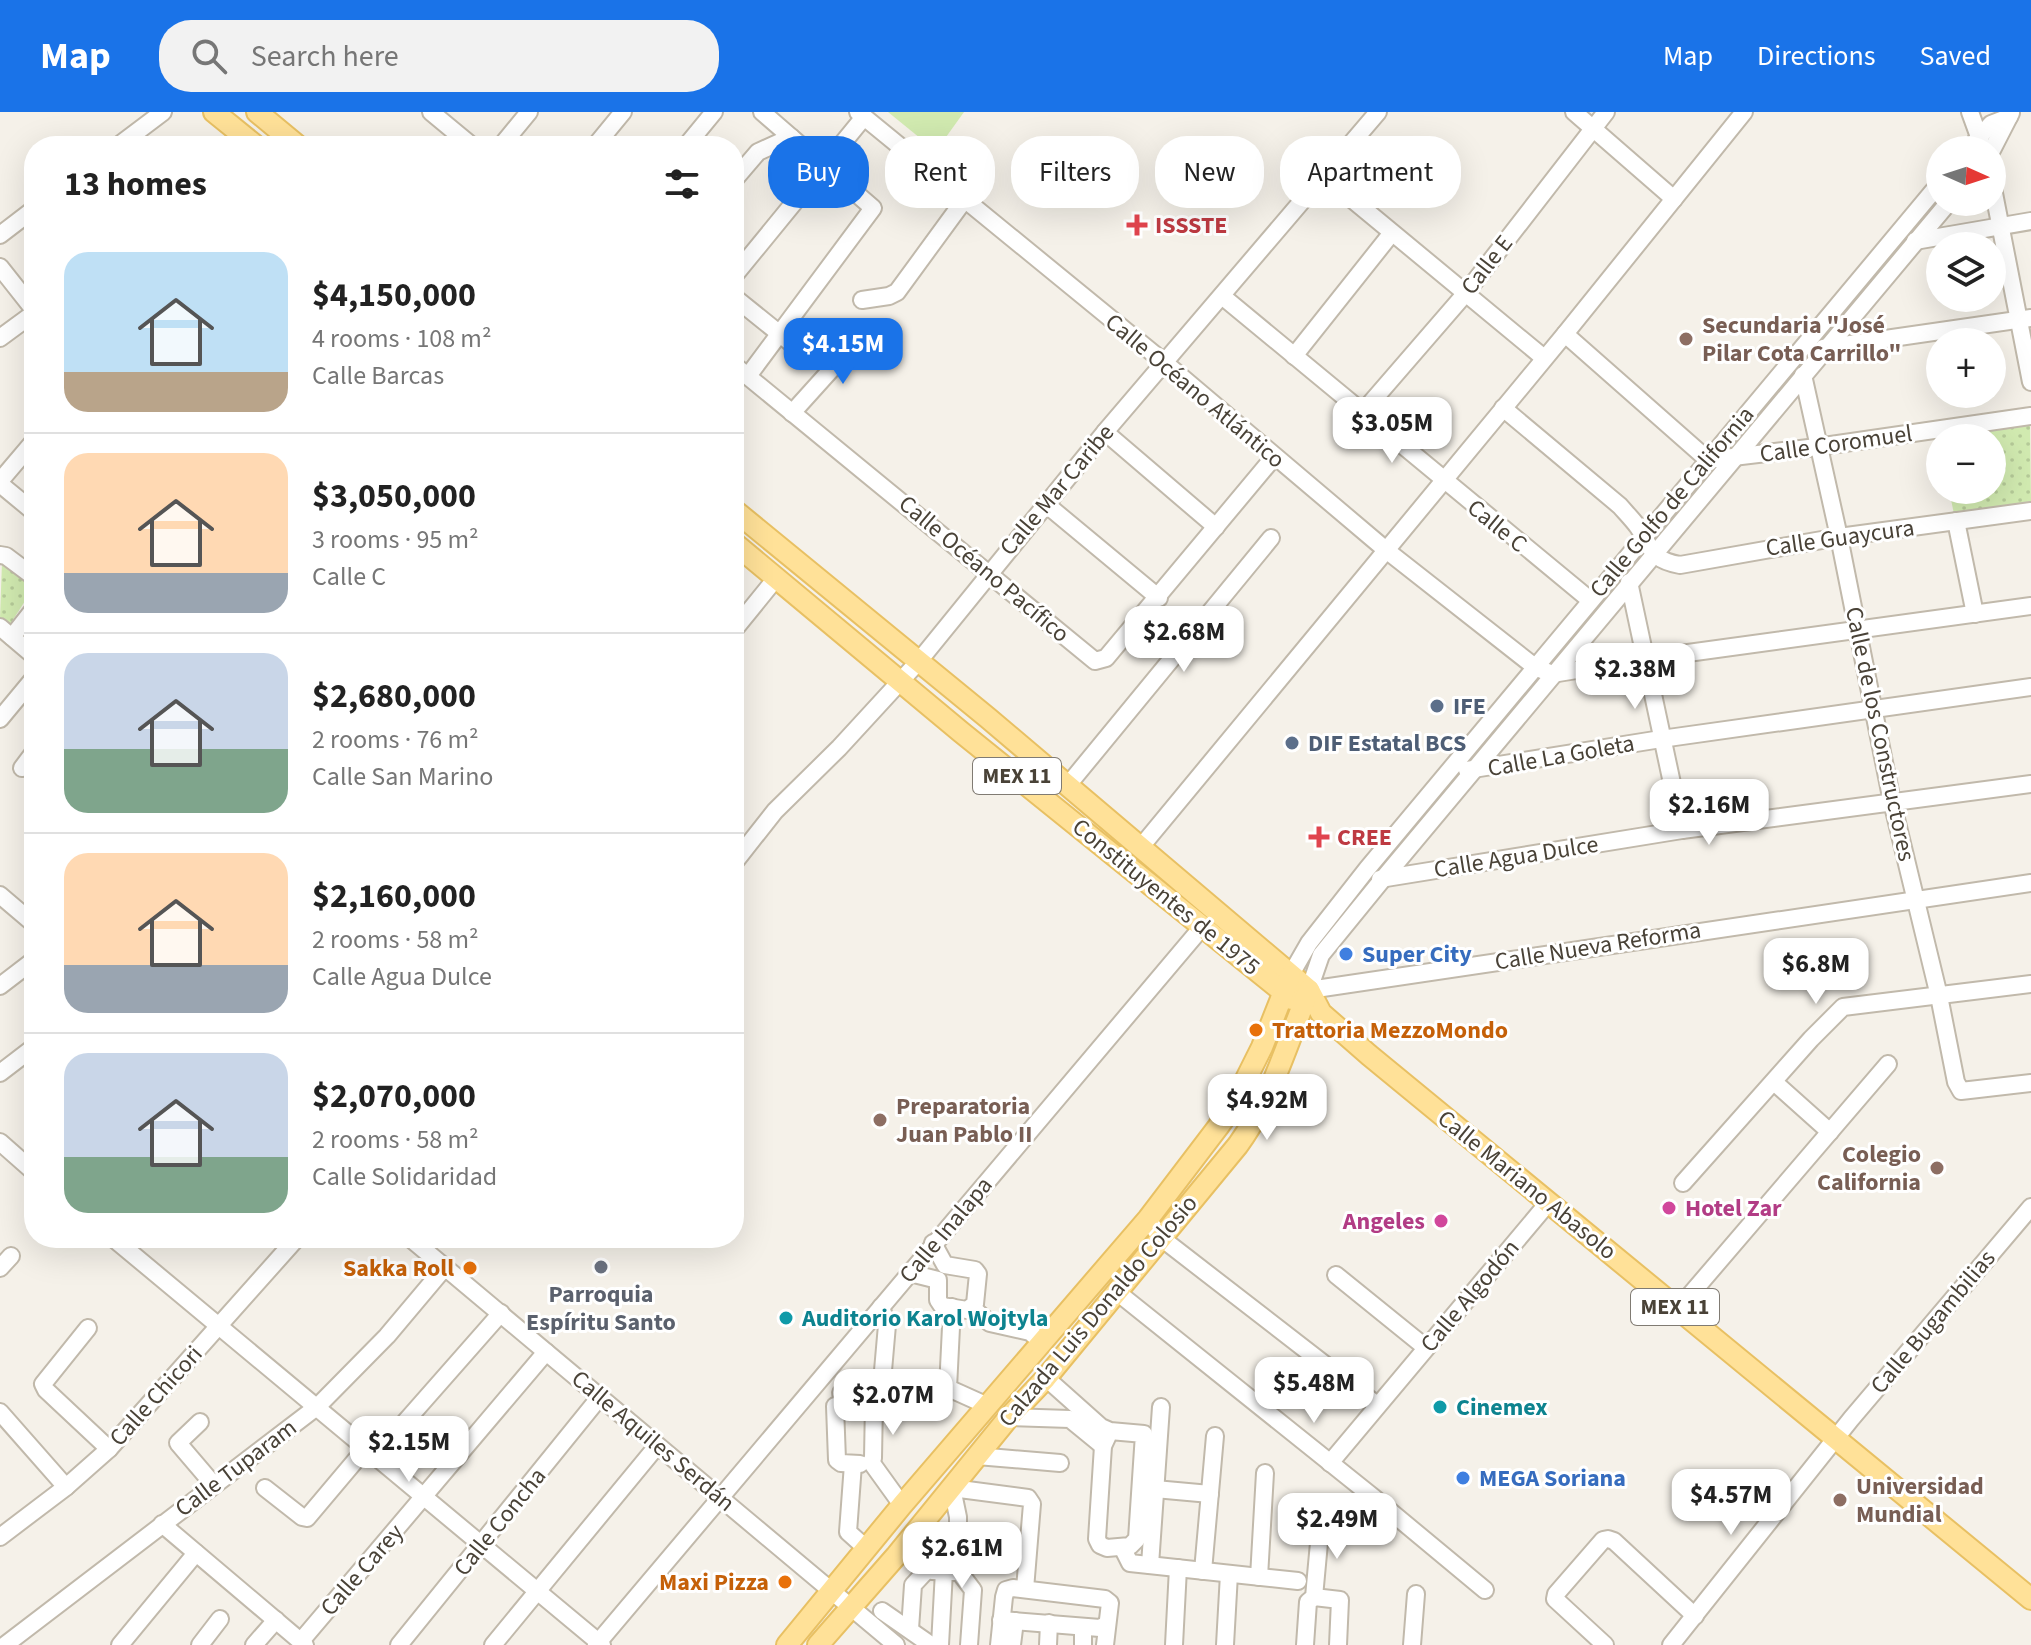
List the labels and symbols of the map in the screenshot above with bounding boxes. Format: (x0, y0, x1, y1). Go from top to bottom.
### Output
north arrow (1926, 136, 2006, 216)
place label: ISSSTE (1155, 208, 1227, 243)
marker: ISSSTE (1126, 214, 1148, 236)
street label: Calle E (1452, 228, 1522, 302)
street label: Calle Océano Atlántico (1097, 305, 1293, 477)
place label: Secundaria "José Pilar Cota Carrillo" (1702, 308, 1902, 371)
pin: $4.15M (778, 318, 908, 386)
marker: Secundaria "José Pilar Cota Carrillo" (1677, 330, 1695, 348)
pin: $3.05M (1327, 397, 1457, 465)
street label: Calle Golfo de California (1581, 399, 1763, 605)
street label: Calle Mar Caribe (991, 416, 1123, 564)
street label: Calle Coromuel (1758, 416, 1914, 472)
street label: Calle Océano Pacífico (891, 487, 1077, 651)
street label: Calle C (1459, 491, 1535, 561)
street label: Calle Guaycura (1763, 510, 1917, 566)
street label: Calle de los Constructores (1836, 604, 1924, 864)
pin: $2.68M (1119, 606, 1249, 674)
pin: $2.38M (1570, 643, 1700, 711)
place label: IFE (1453, 689, 1486, 724)
marker: IFE (1428, 697, 1446, 715)
place label: DIF Estatal BCS (1308, 726, 1466, 761)
street label: Calle La Goleta (1485, 726, 1637, 786)
marker: DIF Estatal BCS (1283, 734, 1301, 752)
road number: MEX 11 (973, 758, 1061, 794)
pin: $2.16M (1644, 779, 1774, 847)
street label: Constituyentes de 1975 (1064, 810, 1268, 984)
place label: CREE (1337, 820, 1392, 855)
marker: CREE (1308, 826, 1330, 848)
street label: Calle Agua Dulce (1431, 827, 1601, 887)
street label: Calle Nueva Reforma (1492, 912, 1704, 980)
place label: Super City (1362, 937, 1472, 972)
pin: $6.8M (1760, 938, 1872, 1006)
marker: Super City (1337, 945, 1355, 963)
place label: Trattoria MezzoMondo (1272, 1013, 1508, 1048)
marker: Trattoria MezzoMondo (1247, 1021, 1265, 1039)
pin: $4.92M (1202, 1074, 1332, 1142)
place label: Preparatoria Juan Pablo II (896, 1089, 1032, 1152)
street label: Calle Mariano Abasolo (1430, 1102, 1624, 1268)
marker: Preparatoria Juan Pablo II (871, 1111, 889, 1129)
place label: Colegio California (1817, 1137, 1921, 1200)
marker: Colegio California (1928, 1159, 1946, 1177)
street label: Calle Inalapa (891, 1169, 1001, 1291)
street label: Calzada Luis Donaldo Colosio (990, 1187, 1206, 1435)
place label: Hotel Zar (1685, 1191, 1782, 1226)
marker: Hotel Zar (1660, 1199, 1678, 1217)
place label: Angeles (1342, 1204, 1425, 1239)
marker: Angeles (1432, 1212, 1450, 1230)
street label: Calle Algodón (1412, 1232, 1528, 1360)
street label: Calle Bugambilias (1862, 1242, 2004, 1402)
place label: Sakka Roll (343, 1251, 454, 1286)
marker: Parroquia Espíritu Santo (592, 1258, 610, 1276)
marker: Sakka Roll (461, 1259, 479, 1277)
place label: Parroquia Espíritu Santo (526, 1277, 676, 1340)
road number: MEX 11 (1631, 1289, 1719, 1325)
place label: Auditorio Karol Wojtyla (801, 1301, 1048, 1336)
marker: Auditorio Karol Wojtyla (777, 1309, 795, 1327)
street label: Calle Chicori (101, 1338, 211, 1454)
pin: $5.48M (1249, 1357, 1379, 1425)
street label: Calle Aquiles Serdán (564, 1362, 742, 1520)
pin: $2.07M (828, 1369, 958, 1437)
place label: Cinemex (1456, 1390, 1548, 1425)
marker: Cinemex (1431, 1398, 1449, 1416)
street label: Calle Tuparam (168, 1411, 304, 1525)
pin: $2.15M (344, 1416, 474, 1484)
street label: Calle Concha (445, 1460, 555, 1584)
place label: MEGA Soriana (1479, 1461, 1626, 1496)
marker: MEGA Soriana (1454, 1469, 1472, 1487)
pin: $4.57M (1666, 1469, 1796, 1537)
place label: Universidad Mundial (1856, 1469, 1984, 1532)
marker: Universidad Mundial (1831, 1491, 1849, 1509)
pin: $2.49M (1272, 1493, 1402, 1561)
street label: Calle Carey (312, 1516, 412, 1624)
pin: $2.61M (897, 1522, 1027, 1590)
place label: Maxi Pizza (659, 1565, 769, 1600)
marker: Maxi Pizza (776, 1573, 794, 1591)

